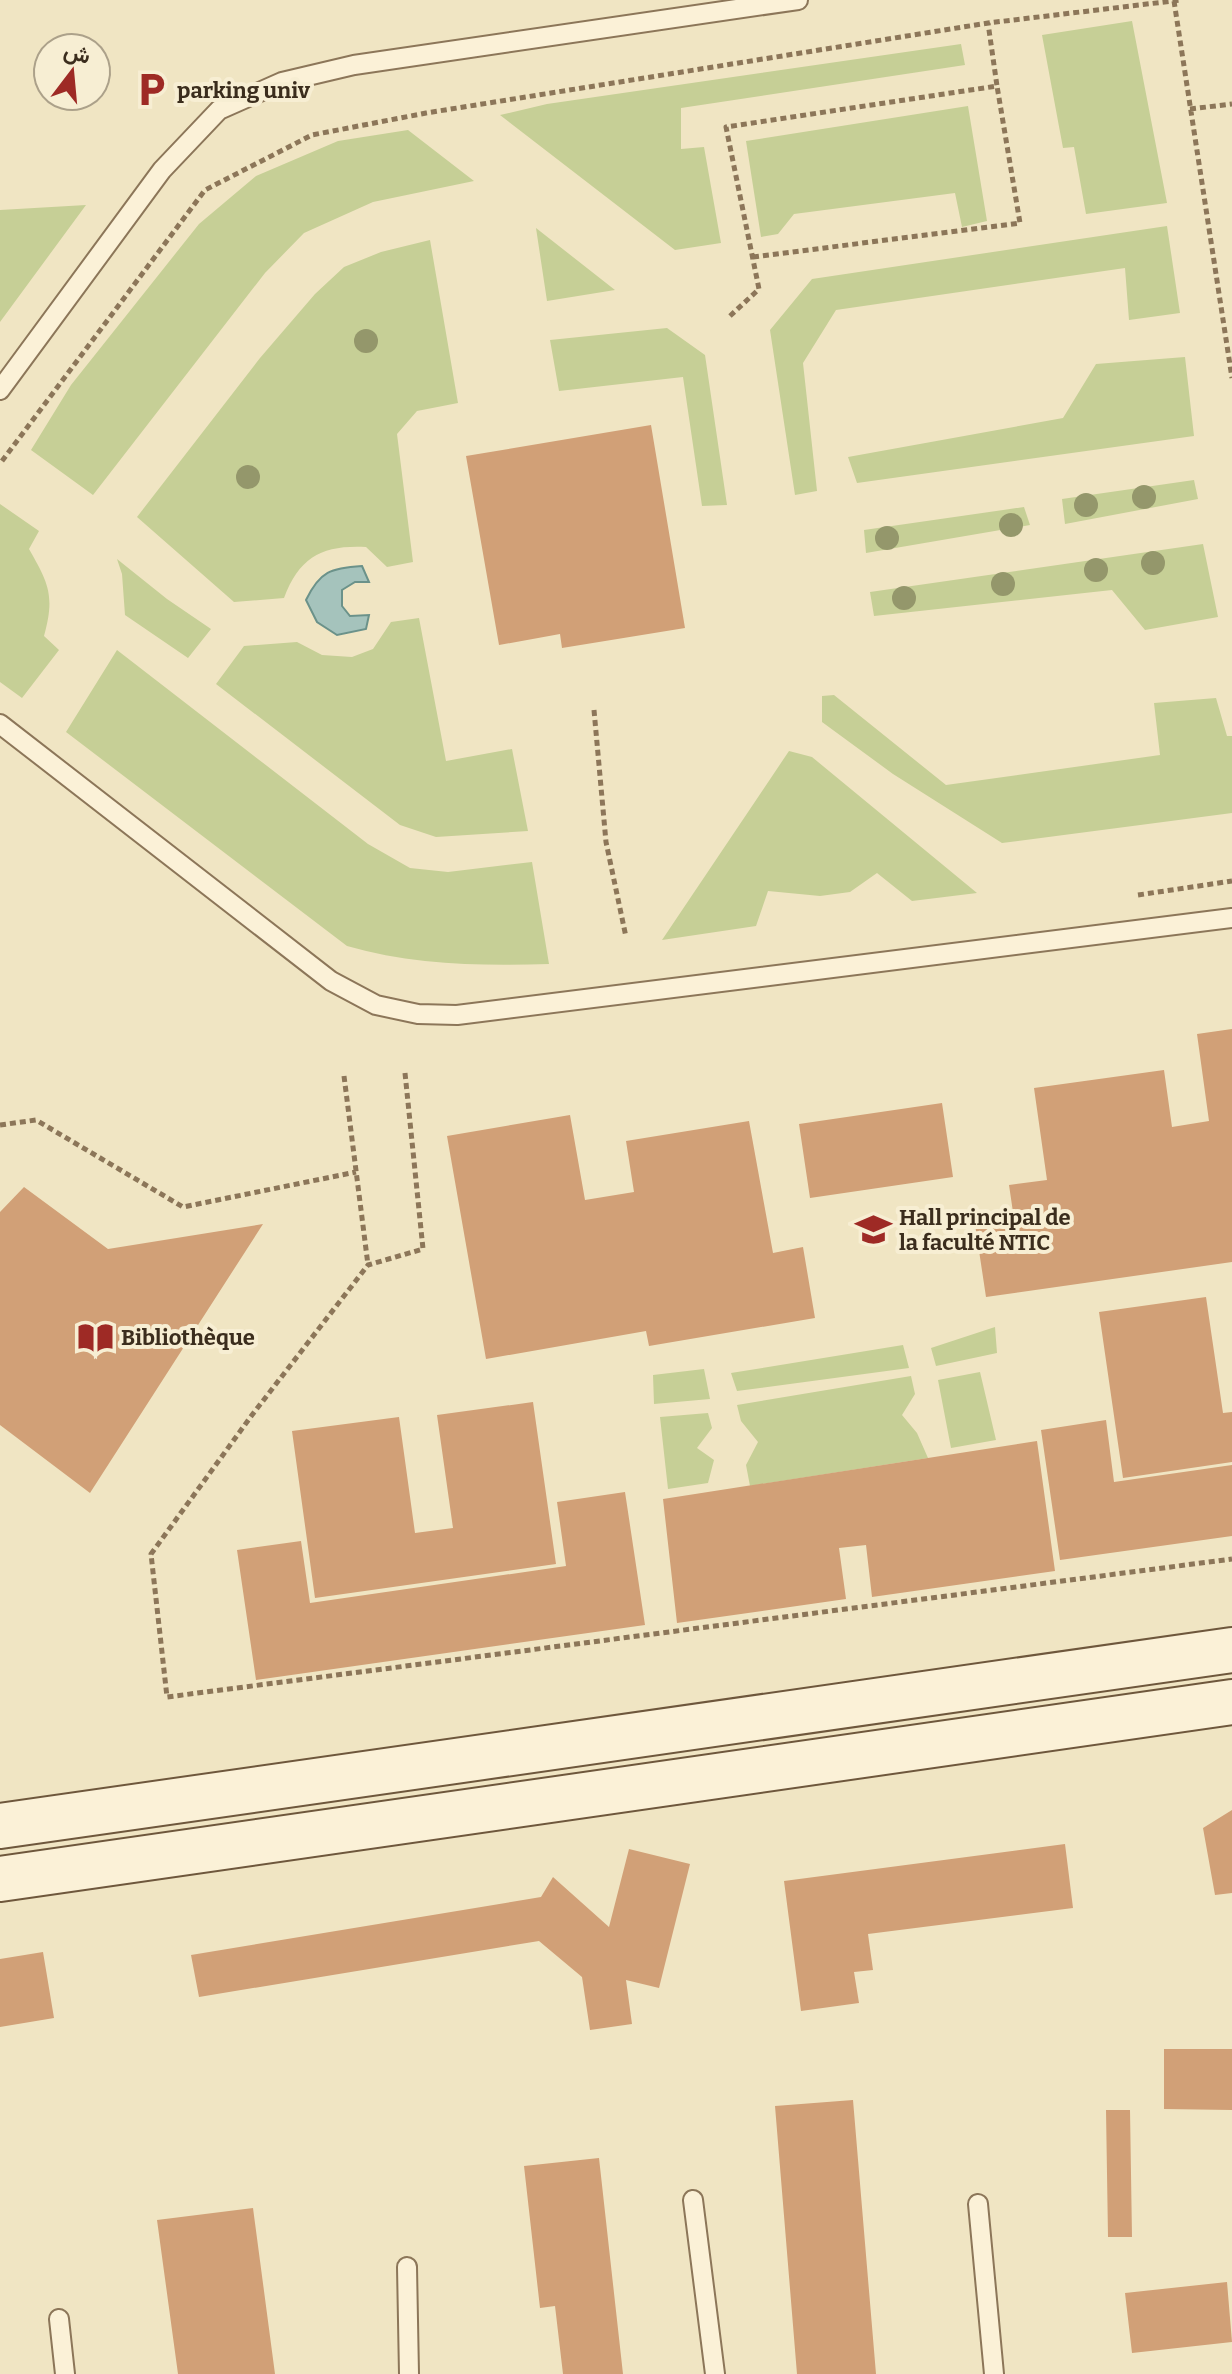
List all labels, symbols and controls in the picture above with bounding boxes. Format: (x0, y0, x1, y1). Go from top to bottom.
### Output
north arrow (32, 32, 112, 112)
text: ش (61, 37, 94, 70)
parking icon: parking univ (132, 71, 170, 109)
place label: parking univ (177, 77, 311, 104)
place label: Hall principal de la faculté NTIC (899, 1204, 1071, 1256)
school or university icon: Hall principal de la faculté NTIC (854, 1211, 892, 1249)
library icon: Bibliothèque (76, 1318, 114, 1356)
place label: Bibliothèque (121, 1324, 255, 1351)

